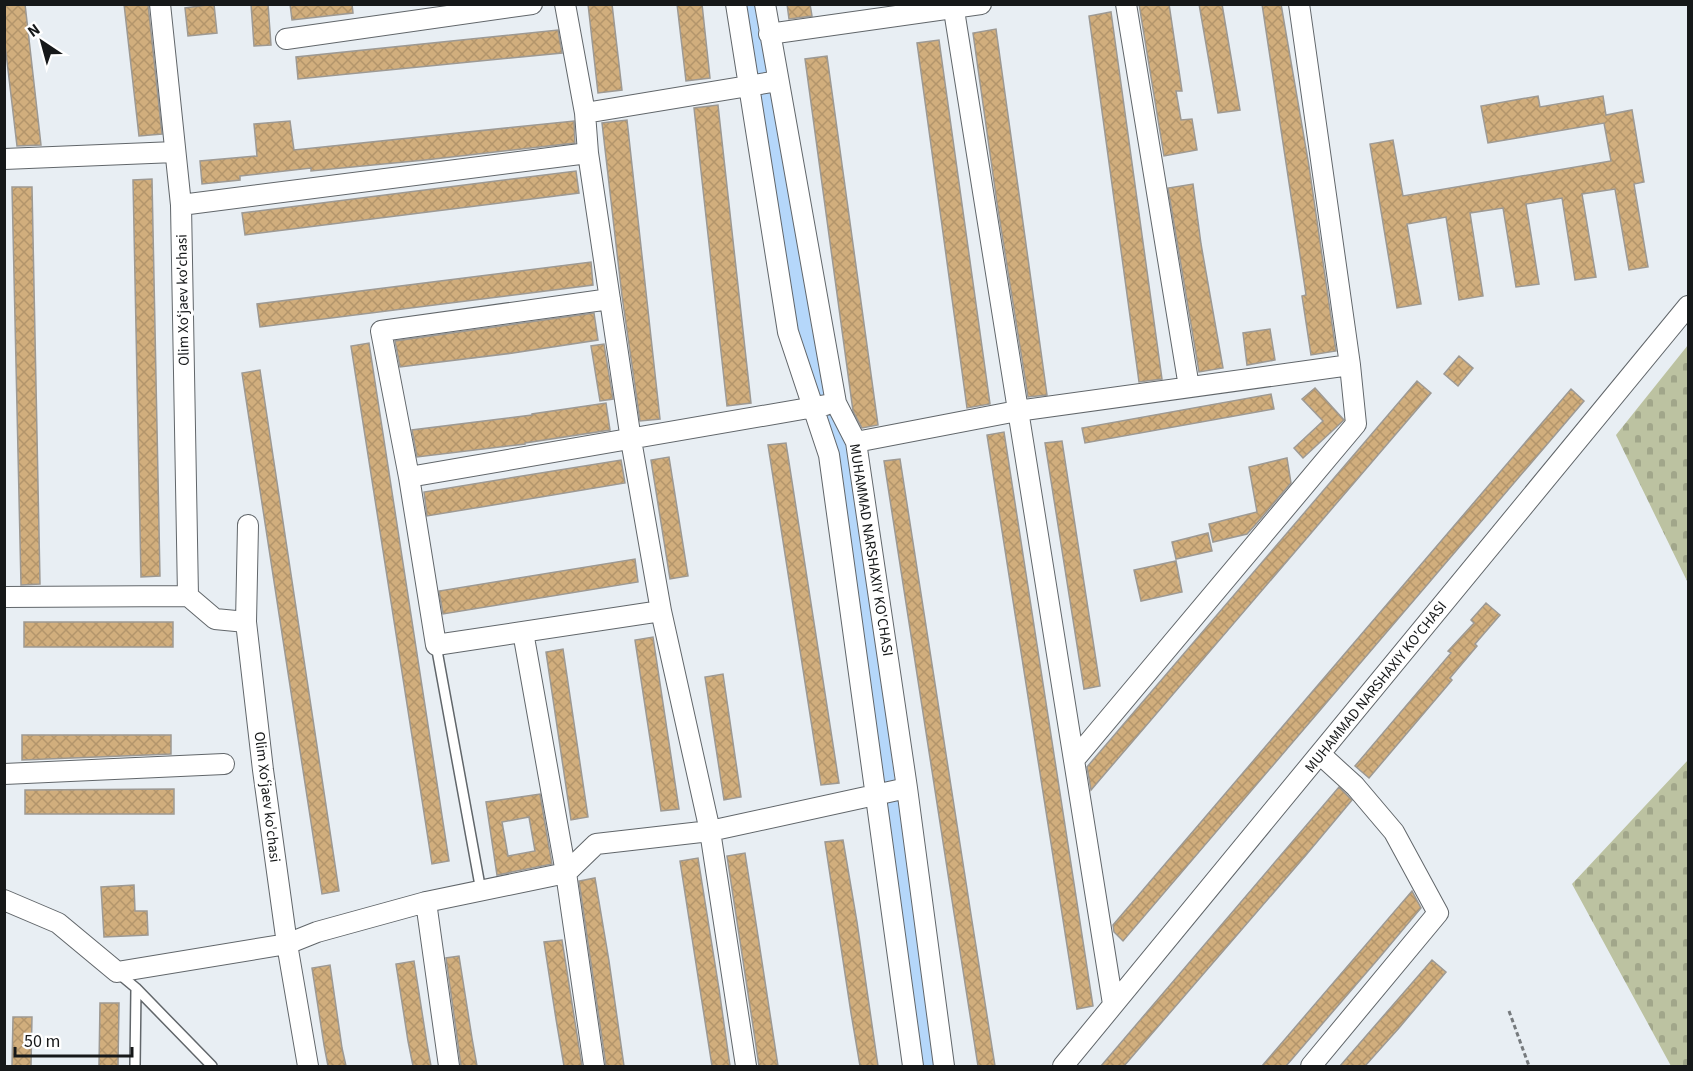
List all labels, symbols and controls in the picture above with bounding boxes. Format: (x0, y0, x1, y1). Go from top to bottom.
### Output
north arrow (12, 12, 72, 72)
text: N (23, 19, 45, 43)
street label: Olim Xoʻjaev ko'chasi (171, 234, 195, 366)
street label: MUHAMMAD NARSHAXIY KO'CHASI (844, 442, 898, 658)
street label: MUHAMMAD NARSHAXIY KO'CHASI (1300, 597, 1452, 777)
street label: Olim Xoʻjaev ko'chasi (249, 730, 285, 864)
scale bar (15, 1020, 132, 1058)
text: 50 m (24, 1029, 60, 1054)

